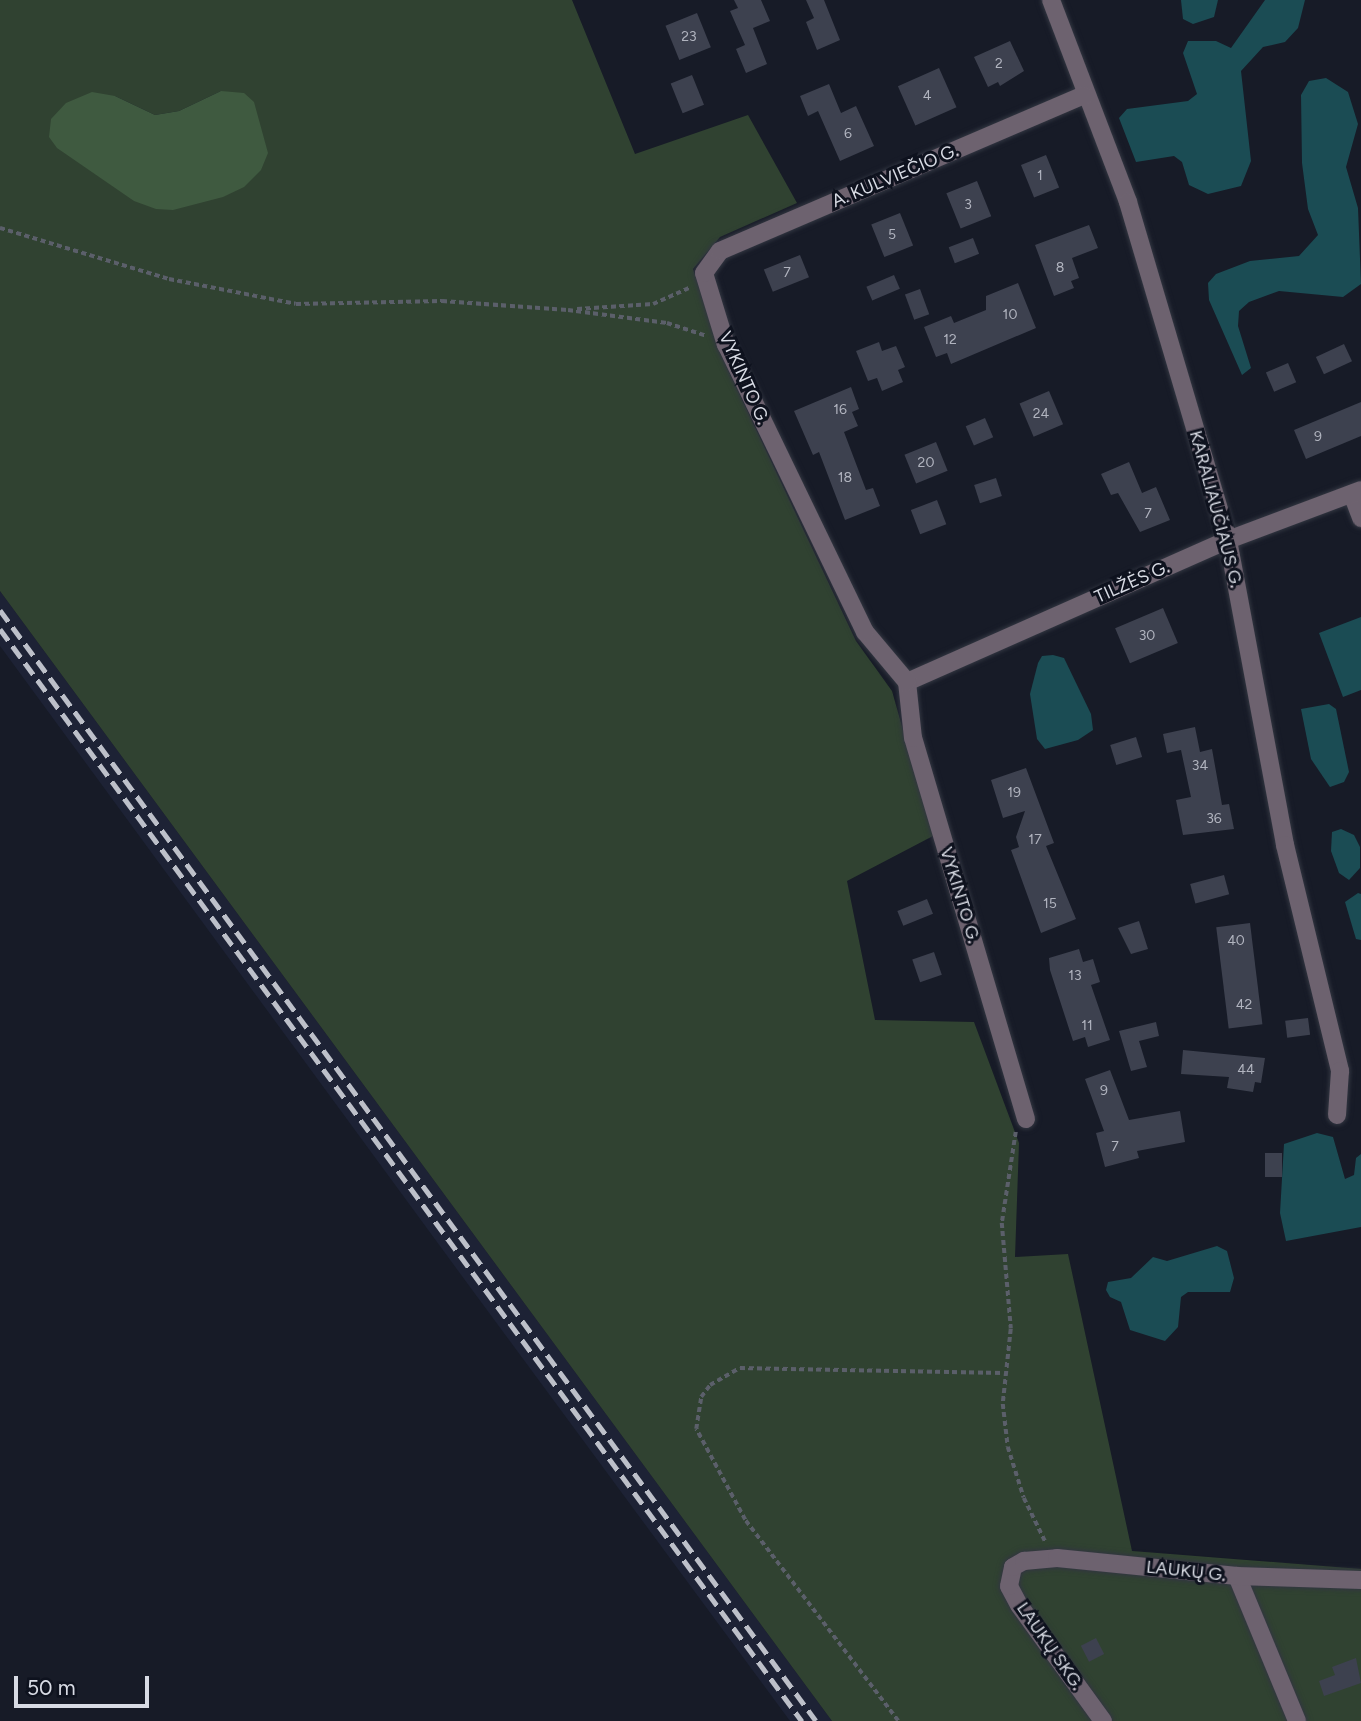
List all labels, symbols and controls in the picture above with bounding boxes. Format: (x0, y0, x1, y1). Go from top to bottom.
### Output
house number: 23 (681, 29, 697, 45)
house number: 2 (995, 56, 1003, 72)
house number: 4 (923, 88, 931, 104)
house number: 6 (844, 126, 852, 142)
street label: A. KULVIEČIO G. (829, 140, 961, 212)
house number: 1 (1037, 168, 1043, 184)
house number: 3 (964, 197, 972, 213)
house number: 5 (888, 227, 896, 243)
house number: 8 (1056, 260, 1064, 276)
house number: 7 (783, 265, 791, 281)
house number: 10 (1003, 307, 1017, 323)
street label: VYKINTO G. (714, 328, 774, 428)
house number: 12 (943, 332, 957, 348)
house number: 16 (833, 402, 847, 418)
house number: 24 (1033, 406, 1049, 422)
street label: KARALIAUČIAUS G. (1185, 428, 1247, 590)
house number: 9 (1314, 429, 1322, 445)
house number: 20 (918, 455, 934, 471)
house number: 18 (838, 470, 852, 486)
house number: 7 (1144, 506, 1152, 522)
street label: TILŽĖS G. (1091, 556, 1173, 608)
house number: 30 (1139, 628, 1155, 644)
house number: 34 (1192, 758, 1208, 774)
house number: 19 (1007, 785, 1021, 801)
house number: 36 (1206, 811, 1222, 827)
house number: 17 (1028, 832, 1042, 848)
street label: VYKINTO G. (935, 845, 985, 945)
house number: 15 (1043, 896, 1057, 912)
house number: 40 (1227, 933, 1245, 949)
house number: 13 (1068, 968, 1082, 984)
house number: 42 (1236, 997, 1252, 1013)
house number: 11 (1081, 1018, 1093, 1034)
house number: 44 (1237, 1062, 1255, 1078)
house number: 9 (1100, 1083, 1108, 1099)
house number: 7 (1111, 1139, 1119, 1155)
street label: LAUKŲ G. (1145, 1556, 1227, 1586)
street label: LAUKŲ SKG. (1012, 1598, 1088, 1694)
scale bar (18, 1662, 152, 1706)
text: 50 m (27, 1675, 76, 1700)

